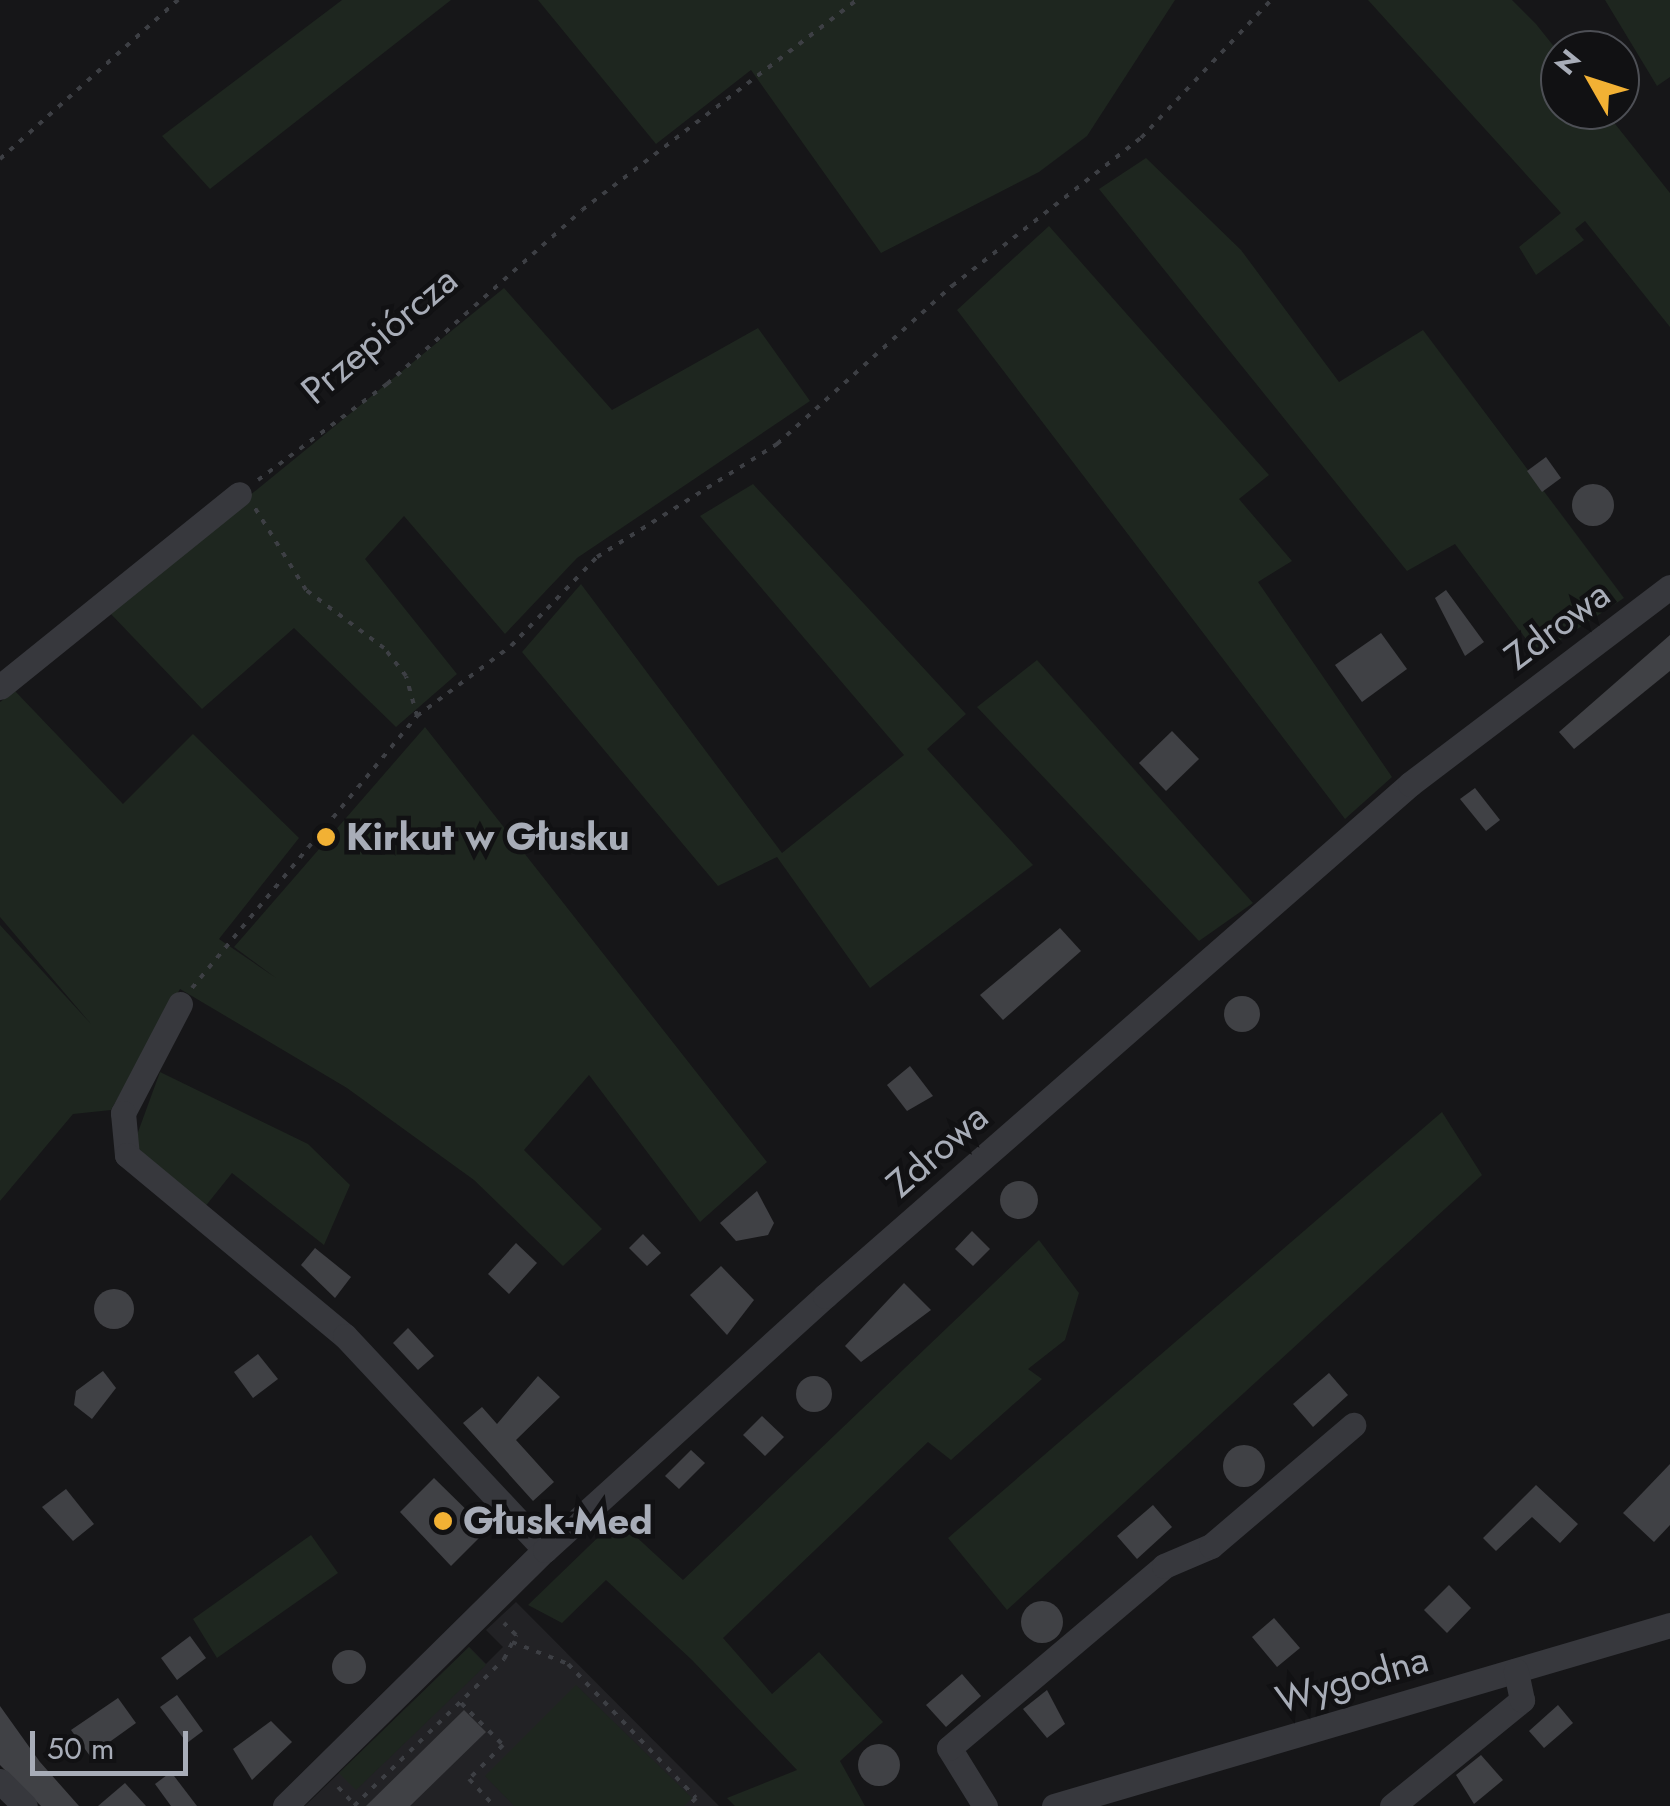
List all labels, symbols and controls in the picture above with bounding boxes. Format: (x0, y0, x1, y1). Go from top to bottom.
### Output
north arrow (1540, 30, 1640, 130)
text: N (1545, 41, 1591, 84)
street label: Przepiórcza (292, 257, 466, 413)
street label: Zdrowa (1496, 571, 1618, 679)
place label: Kirkut w Głusku (346, 814, 630, 860)
marker: Kirkut w Głusku (315, 826, 337, 848)
street label: Zdrowa (877, 1094, 997, 1206)
place label: Głusk-Med (463, 1498, 653, 1544)
marker: Głusk-Med (432, 1510, 454, 1532)
street label: Wygodna (1271, 1636, 1433, 1722)
scale bar (35, 1711, 192, 1773)
text: 50 m (47, 1727, 114, 1770)

